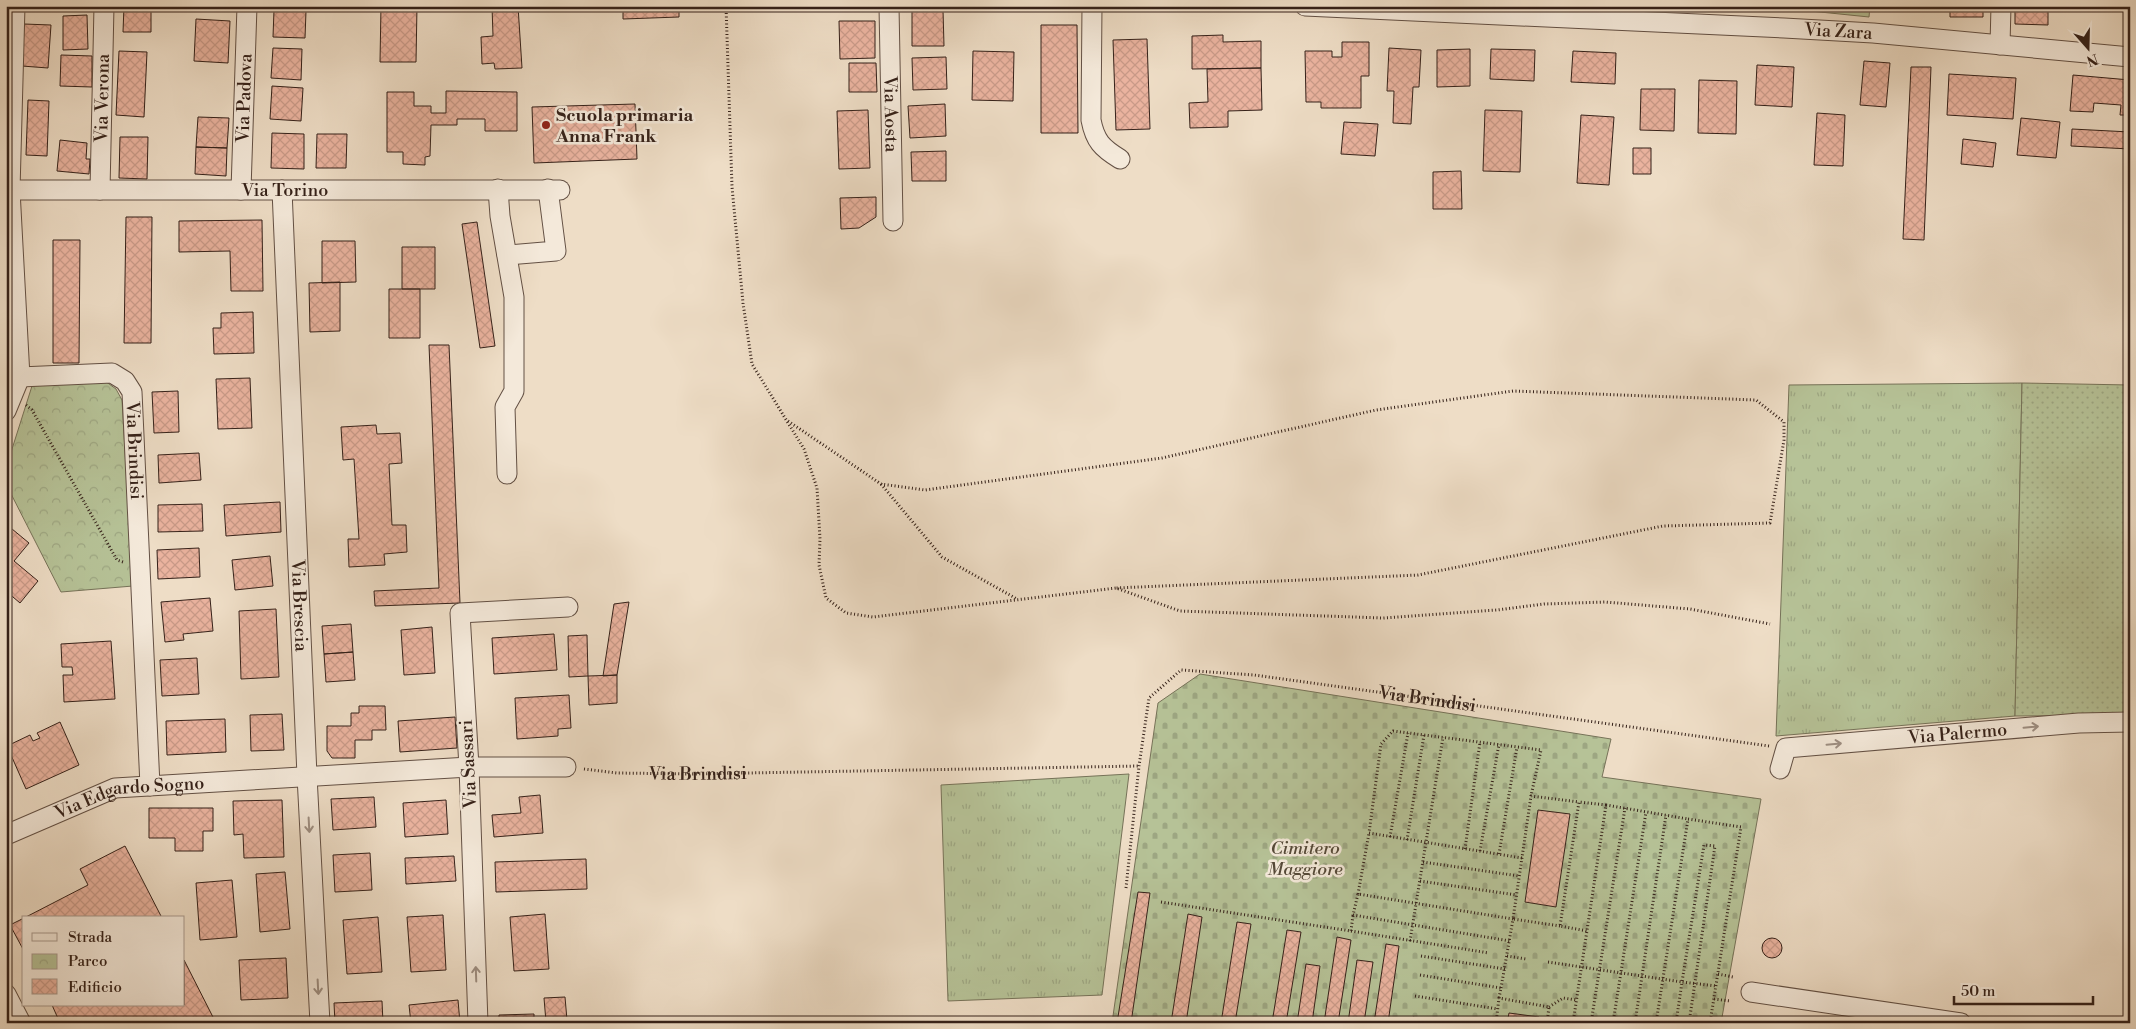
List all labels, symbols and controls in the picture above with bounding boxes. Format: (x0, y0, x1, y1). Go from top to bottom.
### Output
street label: Via Zara (1803, 18, 1874, 45)
north arrow (2064, 22, 2114, 72)
text: N (2084, 49, 2100, 70)
street label: Via Padova (232, 52, 257, 144)
street label: Via Verona (90, 53, 115, 144)
street label: Via Aosta (878, 75, 903, 153)
place label: Scuola primaria Anna Frank (555, 104, 694, 148)
marker: Scuola primaria Anna Frank (540, 119, 552, 131)
street label: Via Torino (241, 179, 328, 202)
street label: Via Brindisi (120, 400, 148, 500)
street label: Via Brescia (286, 558, 313, 653)
street label: Via Brindisi (1376, 681, 1477, 717)
street label: Via Palermo (1906, 718, 2008, 750)
street label: Via Sassari (455, 719, 482, 810)
one-way arrow (2023, 722, 2039, 732)
one-way arrow (1826, 739, 1842, 749)
street label: Via Brindisi (648, 762, 747, 786)
street label: Via Edgardo Sogno (50, 772, 205, 825)
one-way arrow (305, 817, 314, 833)
park label: Cimitero Maggiore (1267, 837, 1343, 881)
legend (22, 916, 185, 1006)
text: Strada (68, 928, 112, 947)
text: Parco (68, 952, 107, 971)
one-way arrow (471, 966, 481, 982)
scale bar (1954, 974, 2092, 1006)
text: Edificio (68, 978, 122, 997)
one-way arrow (314, 979, 323, 995)
text: 50 m (1961, 982, 1995, 1001)

